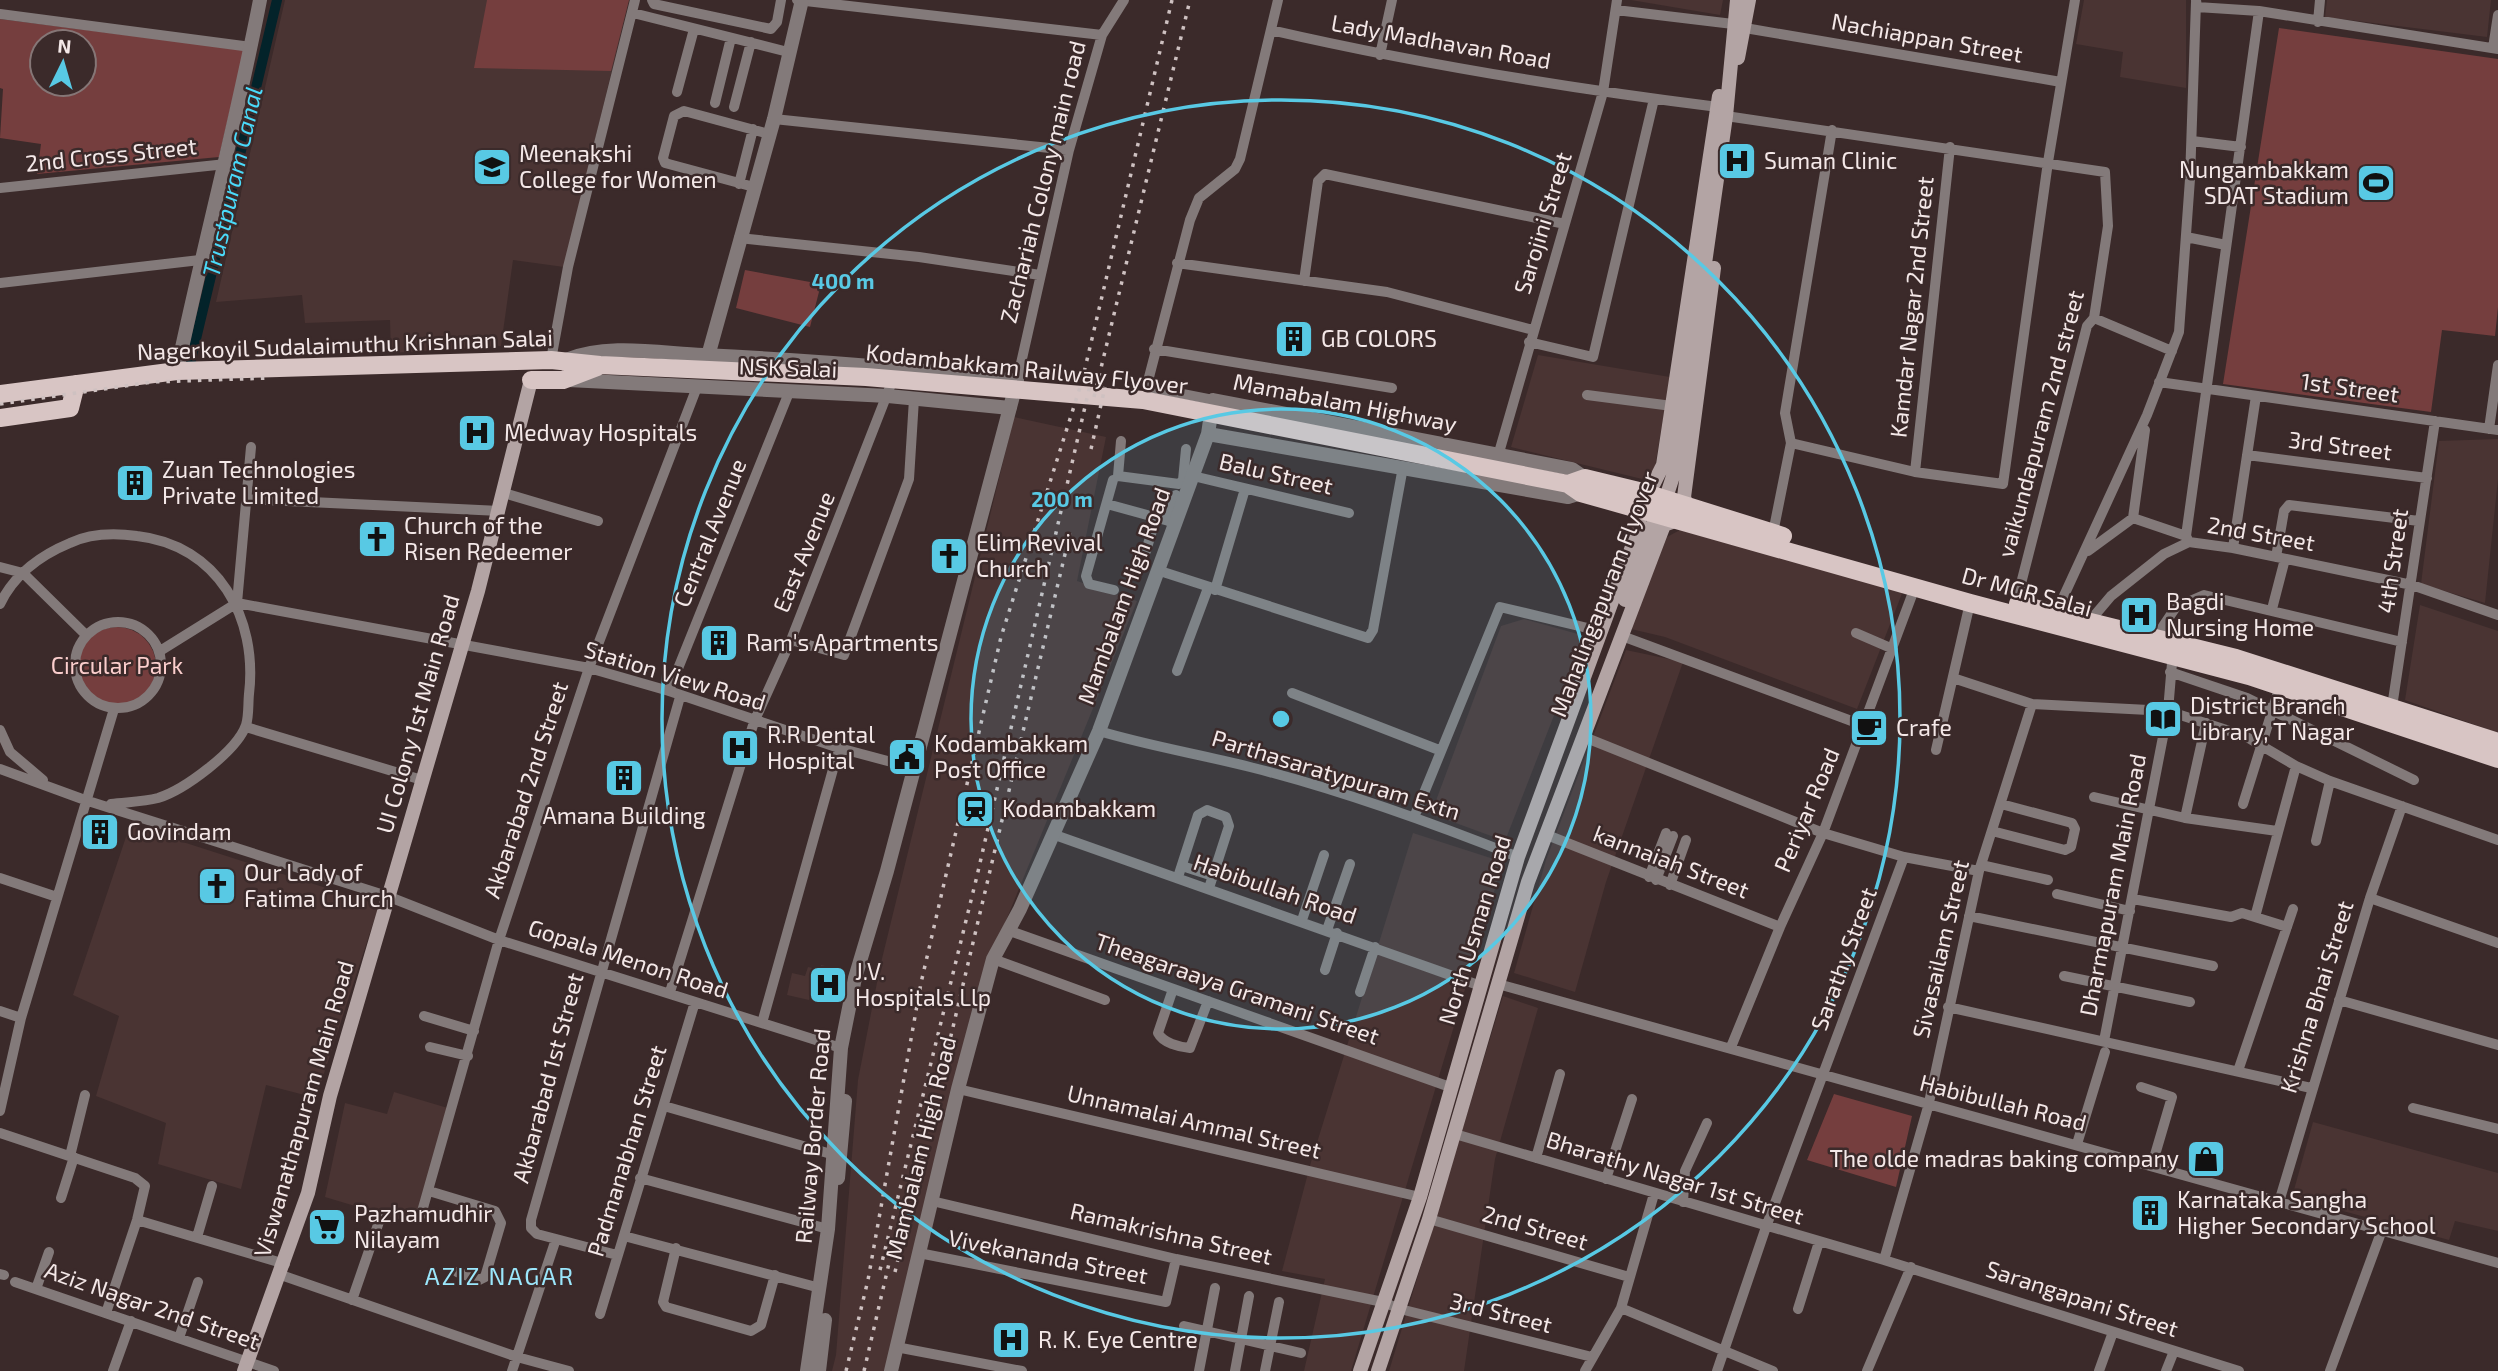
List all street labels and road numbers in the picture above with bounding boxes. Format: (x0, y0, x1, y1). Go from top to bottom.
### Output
street label: Nachiappan Street (1829, 6, 2025, 68)
street label: Lady Madhavan Road (1329, 8, 1553, 74)
street label: Zachariah Colony main road (993, 38, 1091, 326)
street label: 2nd Cross Street (24, 131, 198, 177)
street label: Sarojini Street (1507, 148, 1577, 297)
street label: Kamdar Nagar 2nd Street (1883, 175, 1939, 439)
street label: vaikundapuram 2nd street (1991, 287, 2089, 560)
street label: Nagerkoyil Sudalaimuthu Krishnan Salai (137, 323, 553, 365)
street label: Kodambakkam Railway Flyover (865, 337, 1190, 399)
street label: NSK Salai (738, 351, 838, 383)
street label: 1st Street (2299, 366, 2401, 408)
street label: Mamabalam Highway (1231, 367, 1459, 437)
street label: 3rd Street (2287, 425, 2394, 465)
street label: Balu Street (1217, 446, 1336, 500)
street label: Central Avenue (667, 454, 752, 611)
street label: Mahalingapuram Flyover (1543, 467, 1663, 720)
street label: Mambalam High Road (1071, 483, 1175, 708)
street label: East Avenue (766, 487, 840, 616)
street label: 4th Street (2371, 507, 2413, 615)
street label: 2nd Street (2205, 510, 2317, 556)
street label: Dr MGR Salai (1959, 560, 2096, 622)
street label: UI Colony 1st Main Road (369, 591, 465, 836)
street label: Station View Road (581, 634, 769, 716)
street label: Akbarabad 2nd Street (477, 678, 573, 902)
street label: Parthasaratypuram Extn (1209, 723, 1464, 825)
street label: Periyar Road (1767, 743, 1845, 876)
street label: Dharmapuram Main Road (2073, 751, 2151, 1018)
street label: kannaiah Street (1590, 819, 1753, 904)
street label: North Usman Road (1432, 831, 1516, 1028)
street label: Habibullah Road (1190, 847, 1361, 929)
street label: Sivasailam Street (1906, 857, 1974, 1041)
street label: Sarathy Street (1804, 883, 1882, 1034)
street label: Krishna Bhai Street (2273, 897, 2359, 1096)
street label: Gopala Menon Road (525, 913, 732, 1004)
street label: Theagaraaya Gramani Street (1092, 926, 1383, 1050)
street label: Viswanathapuram Main Road (247, 957, 359, 1260)
street label: Akbarabad 1st Street (506, 969, 589, 1186)
street label: Railway Border Road (789, 1027, 835, 1245)
street label: Mambalam High Road (879, 1033, 961, 1262)
street label: Padmanabhan Street (581, 1041, 672, 1260)
street label: Habibullah Road (1917, 1068, 2089, 1136)
street label: Unnamalai Ammal Street (1065, 1078, 1324, 1164)
street label: Bharathy Nagar 1st Street (1543, 1125, 1808, 1230)
street label: Ramakrishna Street (1068, 1196, 1275, 1270)
street label: 2nd Street (1479, 1199, 1592, 1256)
street label: Vivekananda Street (946, 1223, 1151, 1289)
street label: Sarangapani Street (1983, 1254, 2182, 1342)
street label: Aziz Nagar 2nd Street (41, 1255, 264, 1355)
street label: 3rd Street (1447, 1286, 1555, 1338)

